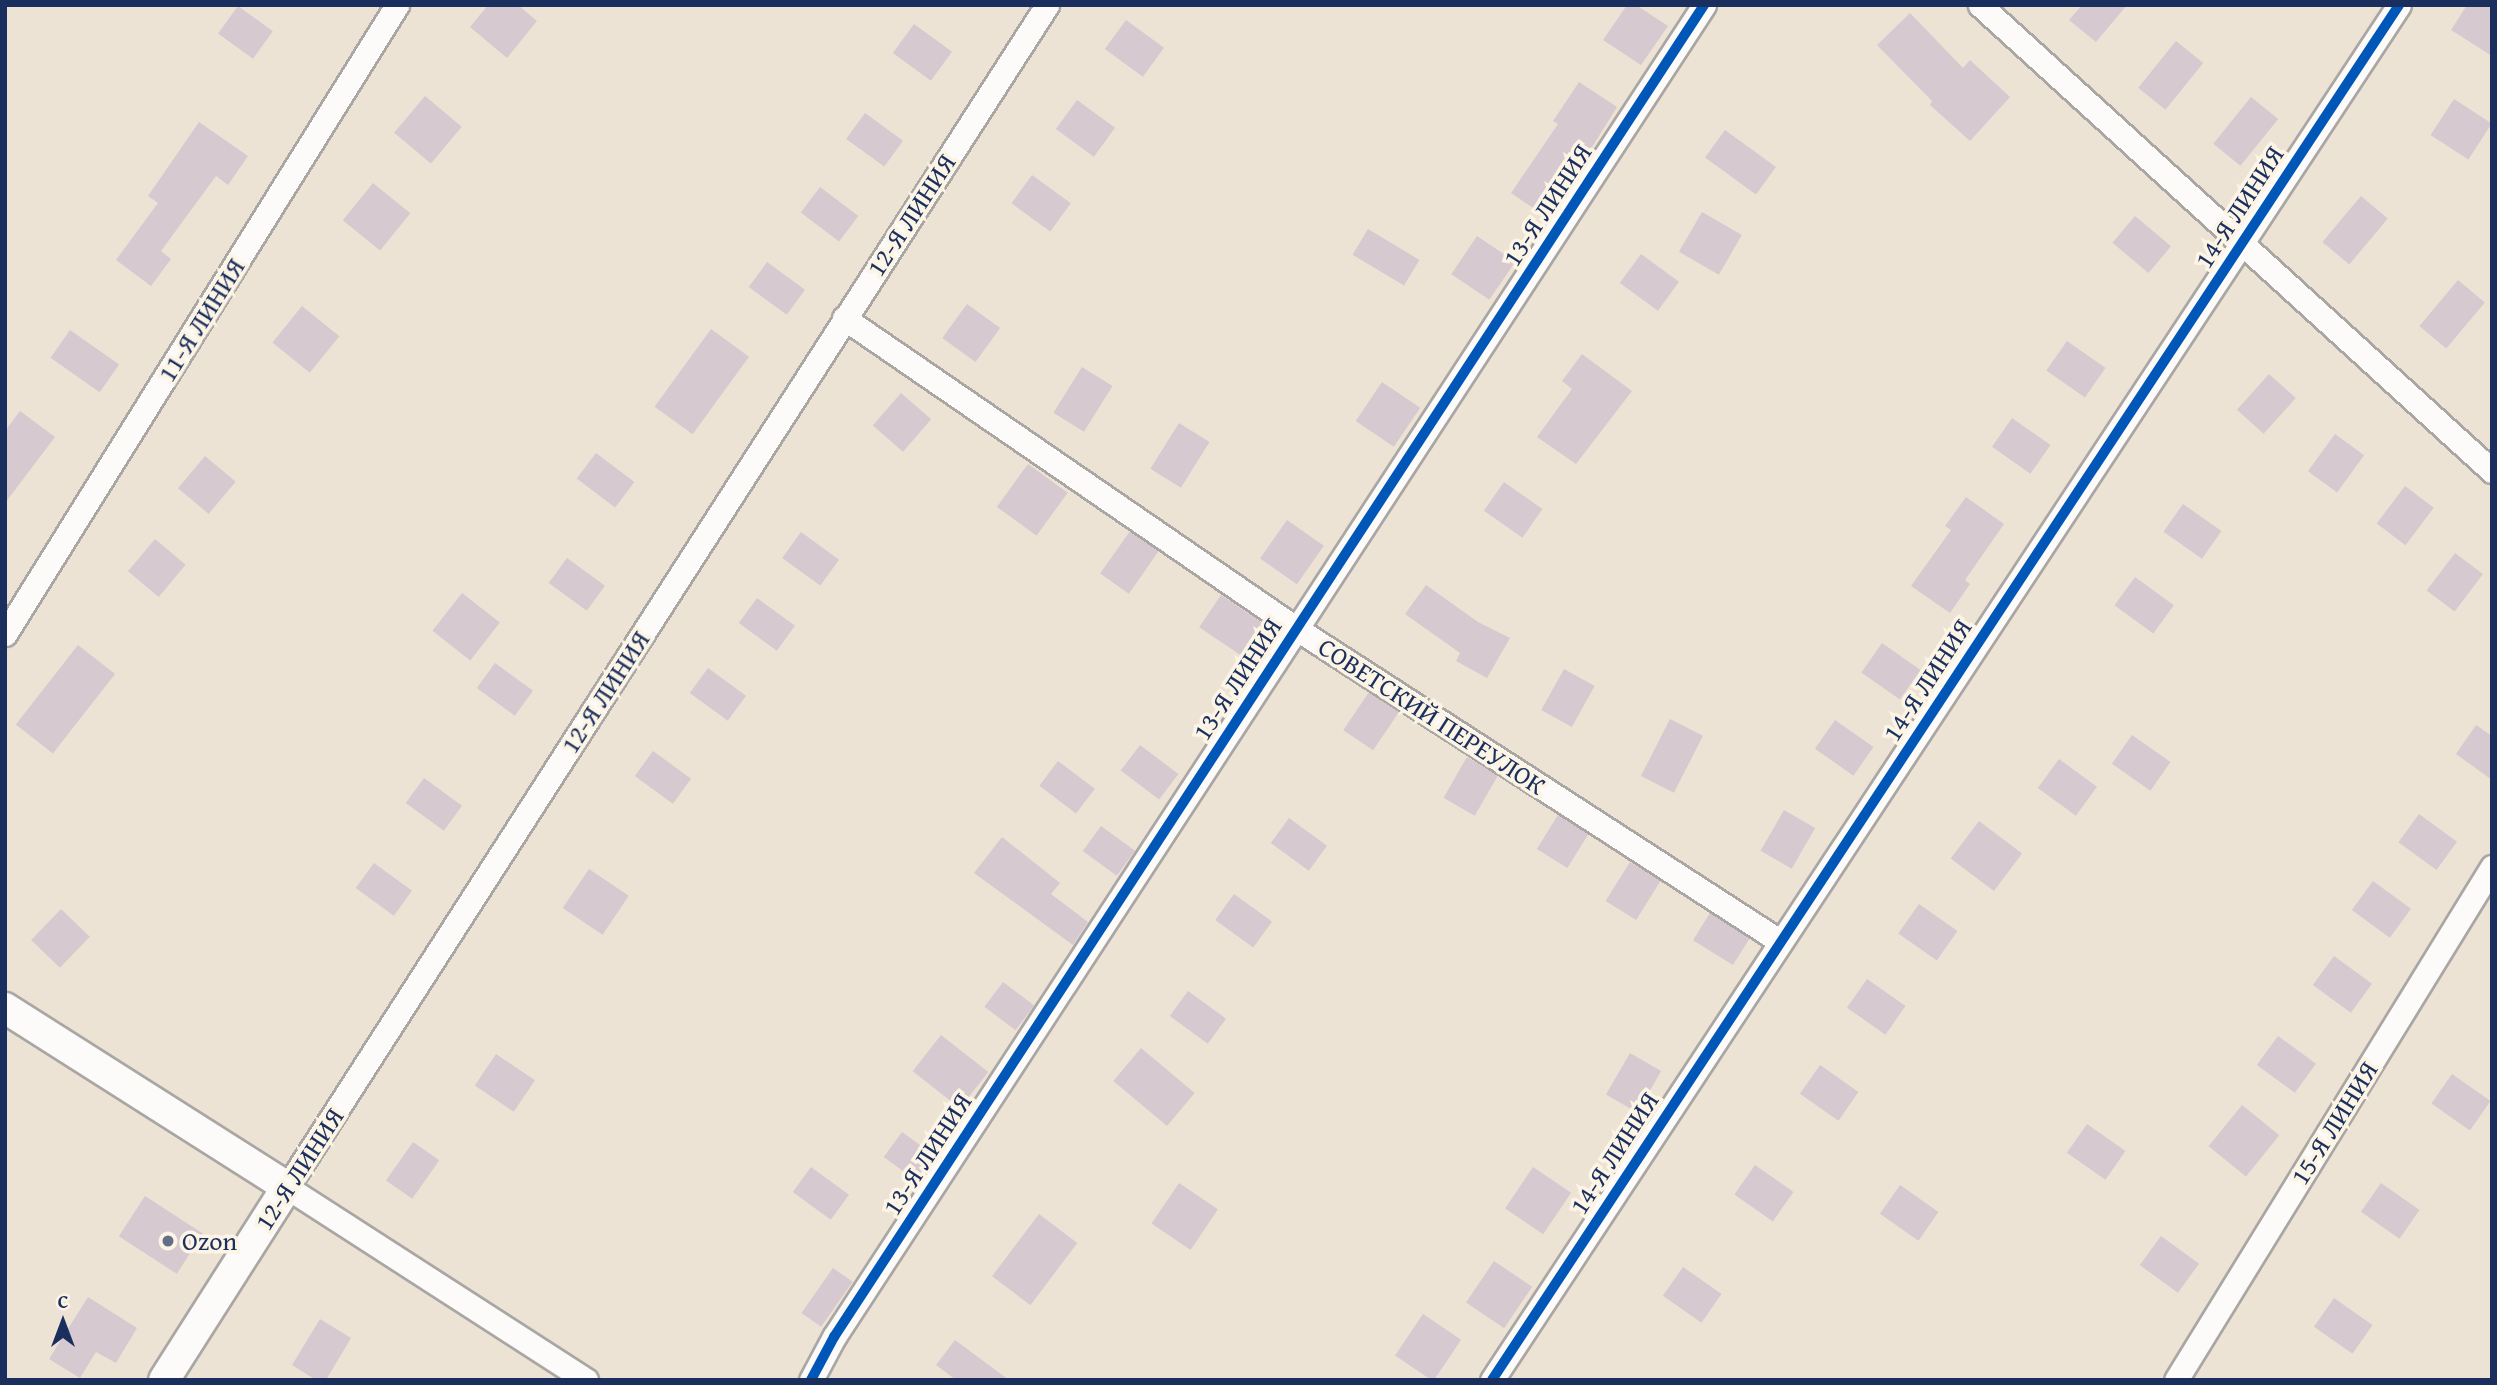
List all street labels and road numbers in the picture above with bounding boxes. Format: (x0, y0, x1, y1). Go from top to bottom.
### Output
street label: 13-Я ЛИНИЯ (1496, 138, 1598, 272)
street label: 14-Я ЛИНИЯ (2188, 140, 2290, 274)
street label: 12-Я ЛИНИЯ (860, 148, 962, 282)
street label: 11-Я ЛИНИЯ (151, 253, 251, 387)
street label: 13-Я ЛИНИЯ (1186, 612, 1288, 746)
street label: 14-Я ЛИНИЯ (1876, 613, 1978, 747)
street label: 12-Я ЛИНИЯ (554, 625, 656, 759)
street label: СОВЕТСКИЙ ПЕРЕУЛОК (1313, 631, 1551, 801)
street label: 15-Я ЛИНИЯ (2284, 1056, 2384, 1190)
street label: 14-Я ЛИНИЯ (1563, 1086, 1665, 1220)
street label: 13-Я ЛИНИЯ (876, 1087, 978, 1221)
street label: 12-Я ЛИНИЯ (248, 1102, 350, 1236)

